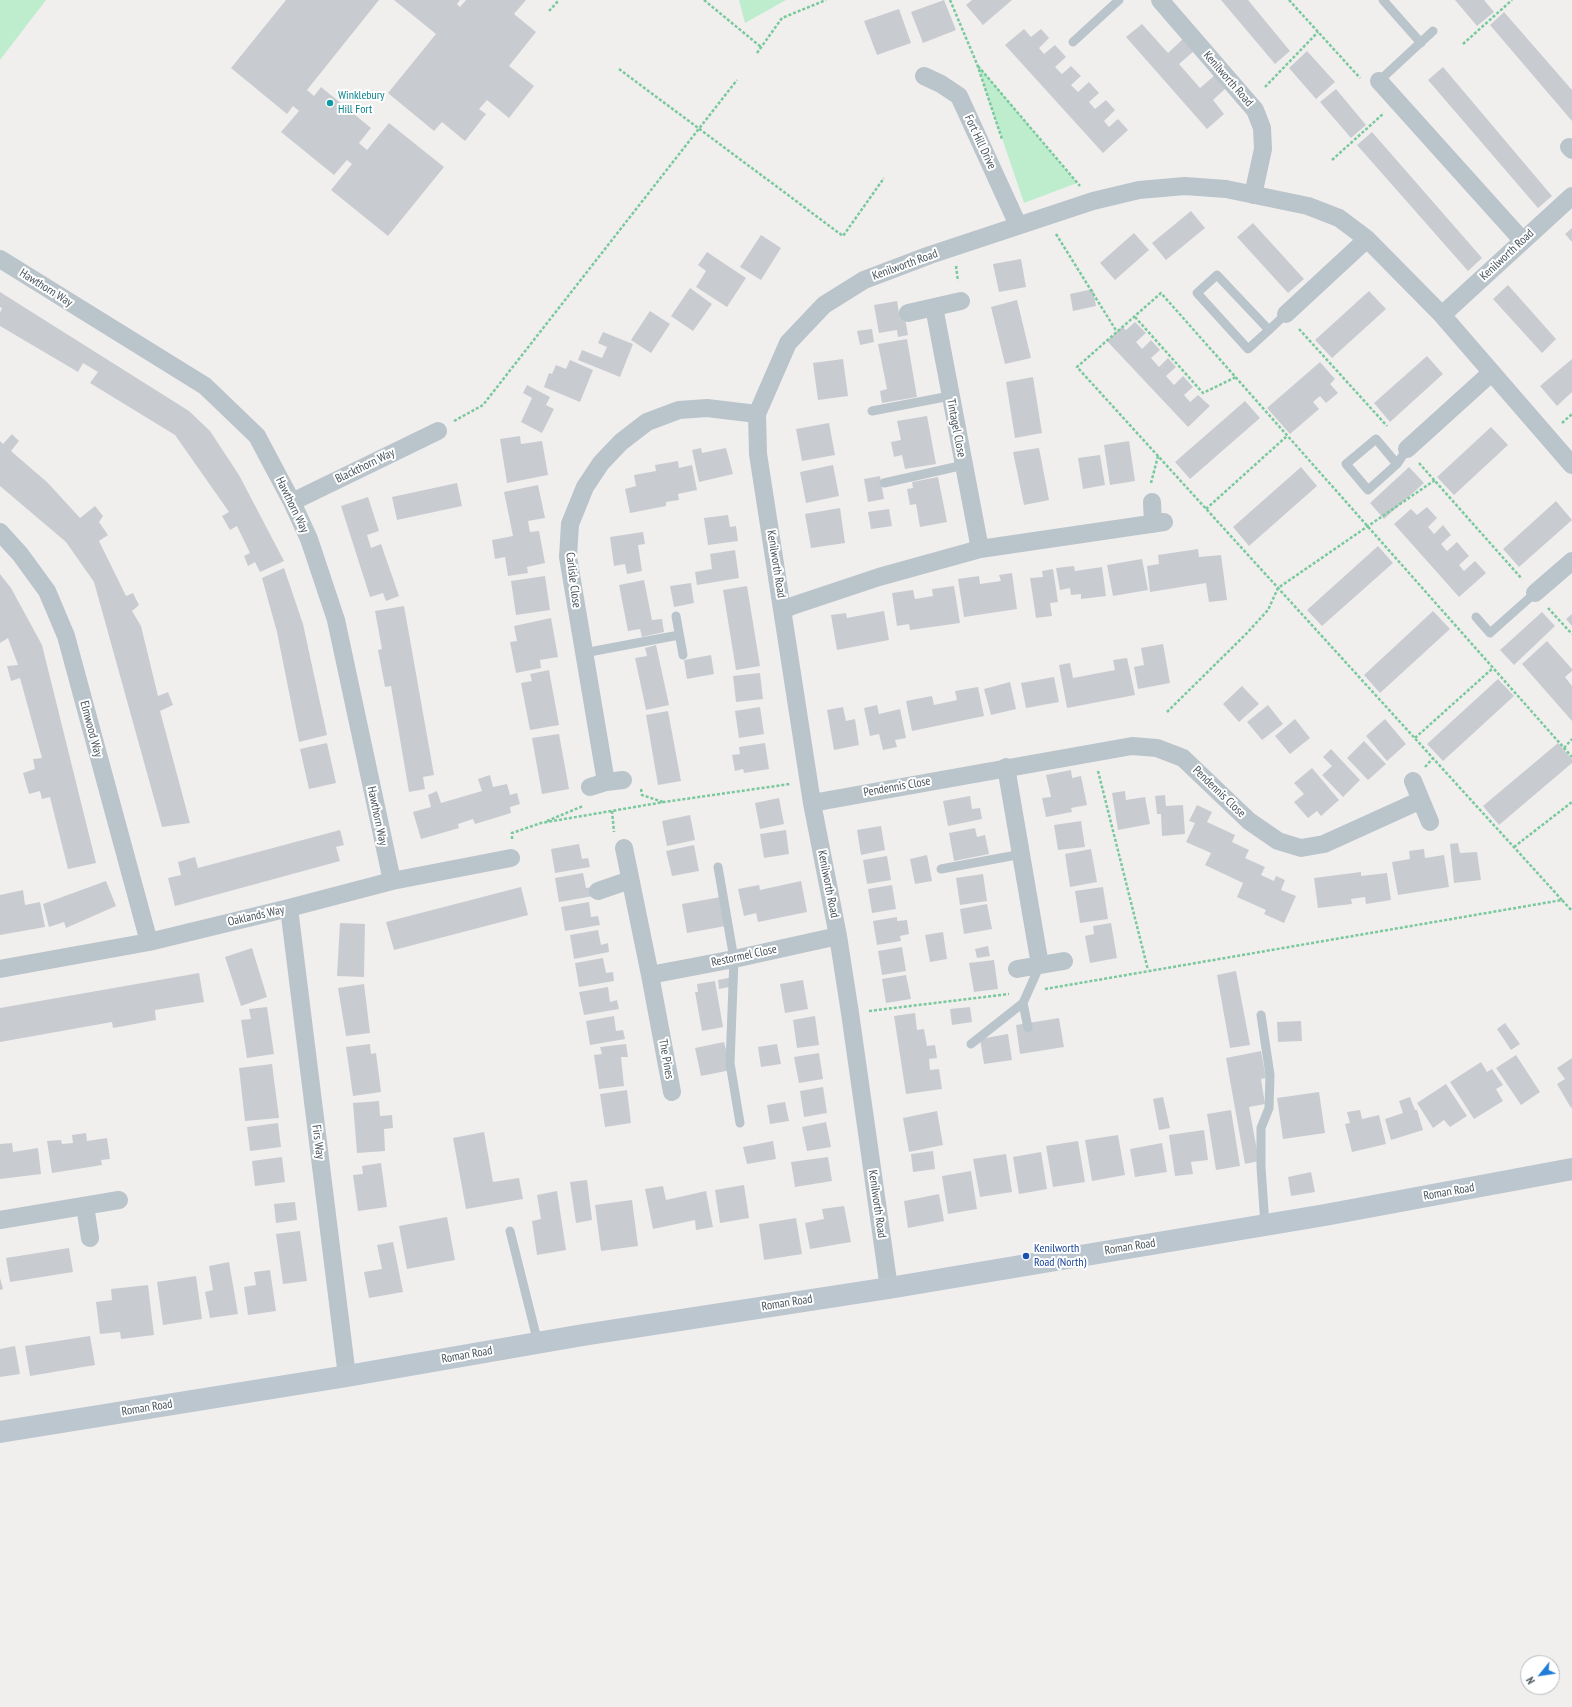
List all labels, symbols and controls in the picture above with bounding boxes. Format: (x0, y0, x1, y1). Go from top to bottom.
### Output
street label: Kenilworth Road (1200, 48, 1256, 110)
place label: Winklebury Hill Fort (338, 89, 385, 117)
marker: Winklebury Hill Fort (325, 98, 335, 108)
street label: Fort Hill Drive (961, 112, 999, 172)
street label: Kenilworth Road (1477, 226, 1537, 284)
street label: Kenilworth Road (870, 247, 940, 283)
street label: Hawthorn Way (17, 266, 75, 310)
street label: Tintagel Close (943, 398, 969, 458)
street label: Blackthorn Way (333, 445, 397, 487)
street label: Hawthorn Way (272, 475, 312, 535)
street label: Kenilworth Road (764, 529, 788, 599)
street label: Carlisle Close (562, 551, 584, 609)
street label: Elmwood Way (77, 699, 105, 759)
street label: Pendennis Close (1190, 763, 1248, 821)
street label: Pendennis Close (862, 774, 932, 800)
street label: Hawthorn Way (364, 785, 390, 847)
street label: Kenilworth Road (814, 849, 842, 919)
street label: Oaklands Way (226, 902, 286, 930)
street label: Restormel Close (710, 942, 778, 970)
street label: The Pines (655, 1038, 677, 1080)
street label: Firs Way (309, 1124, 327, 1160)
street label: Kenilworth Road (865, 1169, 889, 1239)
street label: Roman Road (1422, 1180, 1476, 1204)
street label: Roman Road (1104, 1236, 1156, 1258)
place label: Kenilworth Road (North) (1034, 1242, 1086, 1270)
marker: Kenilworth Road (North) (1021, 1251, 1031, 1261)
street label: Roman Road (761, 1292, 813, 1314)
street label: Roman Road (440, 1343, 494, 1367)
street label: Roman Road (121, 1397, 173, 1419)
north arrow (1520, 1655, 1560, 1695)
text: N (1523, 1674, 1538, 1687)

